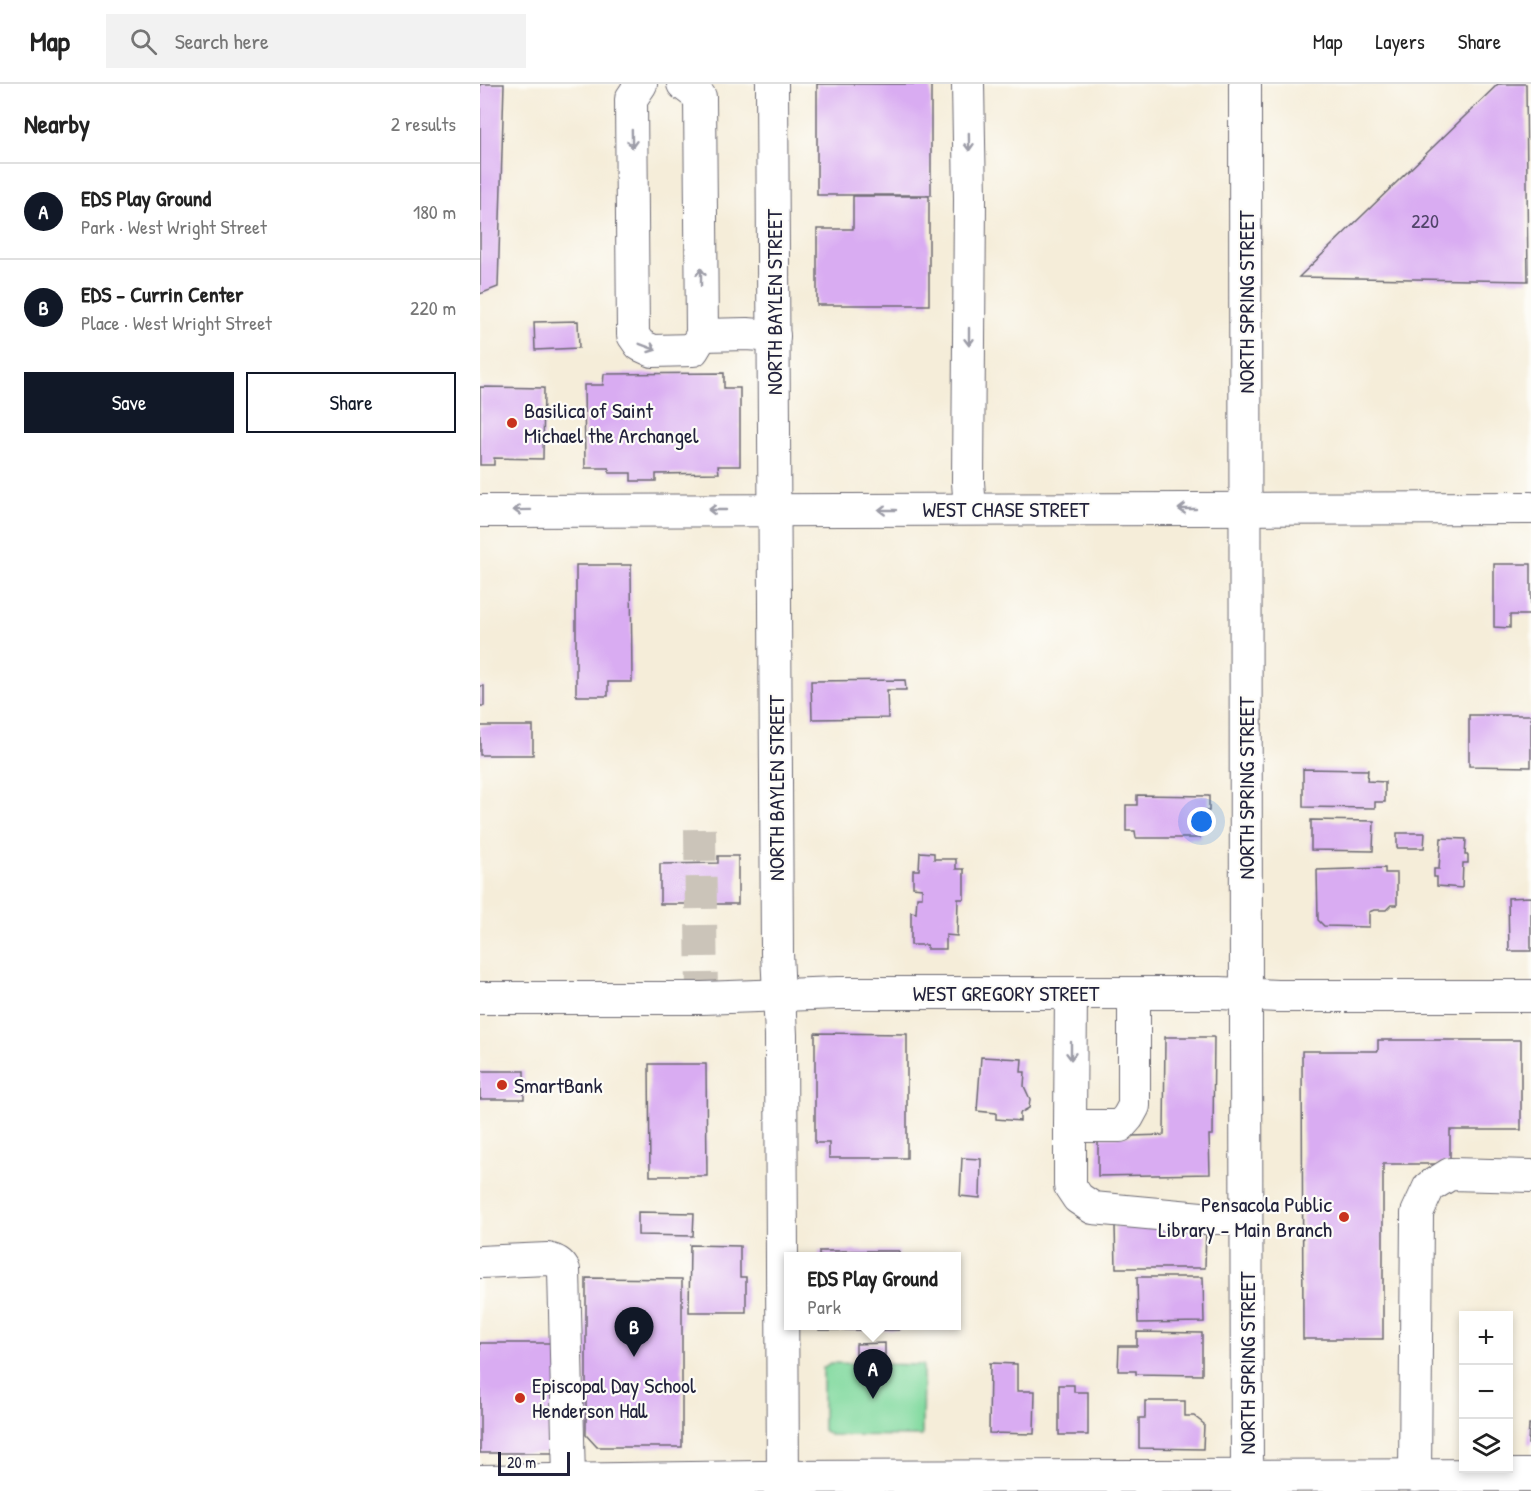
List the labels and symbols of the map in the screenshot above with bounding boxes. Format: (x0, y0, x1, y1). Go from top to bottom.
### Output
one-way arrow (626, 129, 637, 149)
one-way arrow (963, 132, 975, 152)
house number: 220 (1411, 207, 1439, 234)
street label: NORTH BAYLEN STREET (759, 208, 789, 395)
street label: NORTH SPRING STREET (1231, 210, 1261, 393)
one-way arrow (695, 267, 707, 287)
one-way arrow (963, 327, 975, 347)
one-way arrow (639, 342, 657, 353)
place label: Basilica of Saint Michael the Archangel (524, 395, 699, 450)
marker: Basilica of Saint Michael the Archangel (505, 416, 519, 430)
street label: WEST CHASE STREET (923, 494, 1090, 524)
one-way arrow (1178, 503, 1198, 515)
one-way arrow (707, 504, 727, 516)
one-way arrow (878, 504, 898, 516)
one-way arrow (512, 505, 532, 516)
street label: NORTH BAYLEN STREET (761, 694, 791, 881)
street label: NORTH SPRING STREET (1231, 696, 1261, 879)
your location (1187, 807, 1216, 836)
street label: WEST GREGORY STREET (913, 978, 1100, 1008)
one-way arrow (1065, 1041, 1077, 1061)
place label: SmartBank (514, 1070, 603, 1100)
marker: SmartBank (495, 1078, 509, 1092)
place label: Pensacola Public Library - Main Branch (1158, 1189, 1332, 1244)
marker: Pensacola Public Library - Main Branch (1337, 1210, 1351, 1224)
street label: NORTH SPRING STREET (1232, 1271, 1262, 1454)
pin: B (614, 1308, 654, 1357)
pin: A (854, 1350, 892, 1399)
place label: Episcopal Day School Henderson Hall (532, 1370, 696, 1425)
marker: Episcopal Day School Henderson Hall (513, 1391, 527, 1405)
scale bar (498, 1449, 570, 1476)

